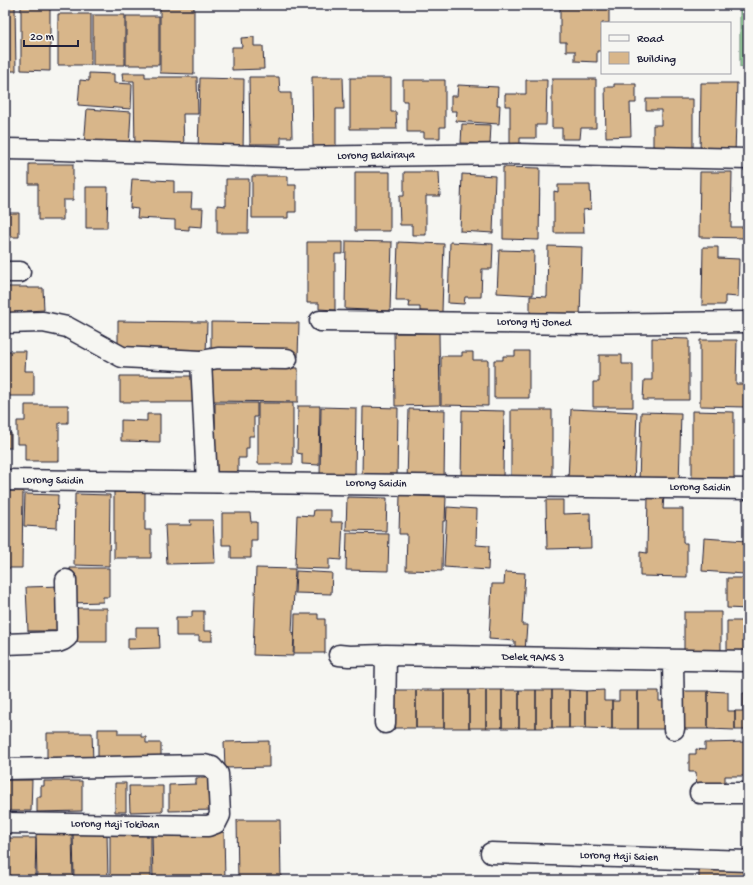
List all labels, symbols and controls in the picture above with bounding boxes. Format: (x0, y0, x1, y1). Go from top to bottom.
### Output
scale bar (24, 22, 78, 48)
legend (601, 22, 731, 74)
text: 20 m (30, 31, 55, 45)
text: Road (637, 33, 664, 47)
text: Building (636, 53, 676, 67)
street label: Lorong Balairaya (337, 149, 416, 163)
street label: Lorong Hj Joned (497, 316, 573, 330)
street label: Lorong Saidin (22, 474, 84, 488)
street label: Lorong Saidin (345, 477, 407, 491)
street label: Lorong Saidin (669, 481, 731, 495)
street label: Delek 9A/KS 3 (501, 651, 565, 665)
street label: Lorong Haji Tokiban (71, 818, 160, 832)
street label: Lorong Haji Saien (580, 850, 659, 864)

